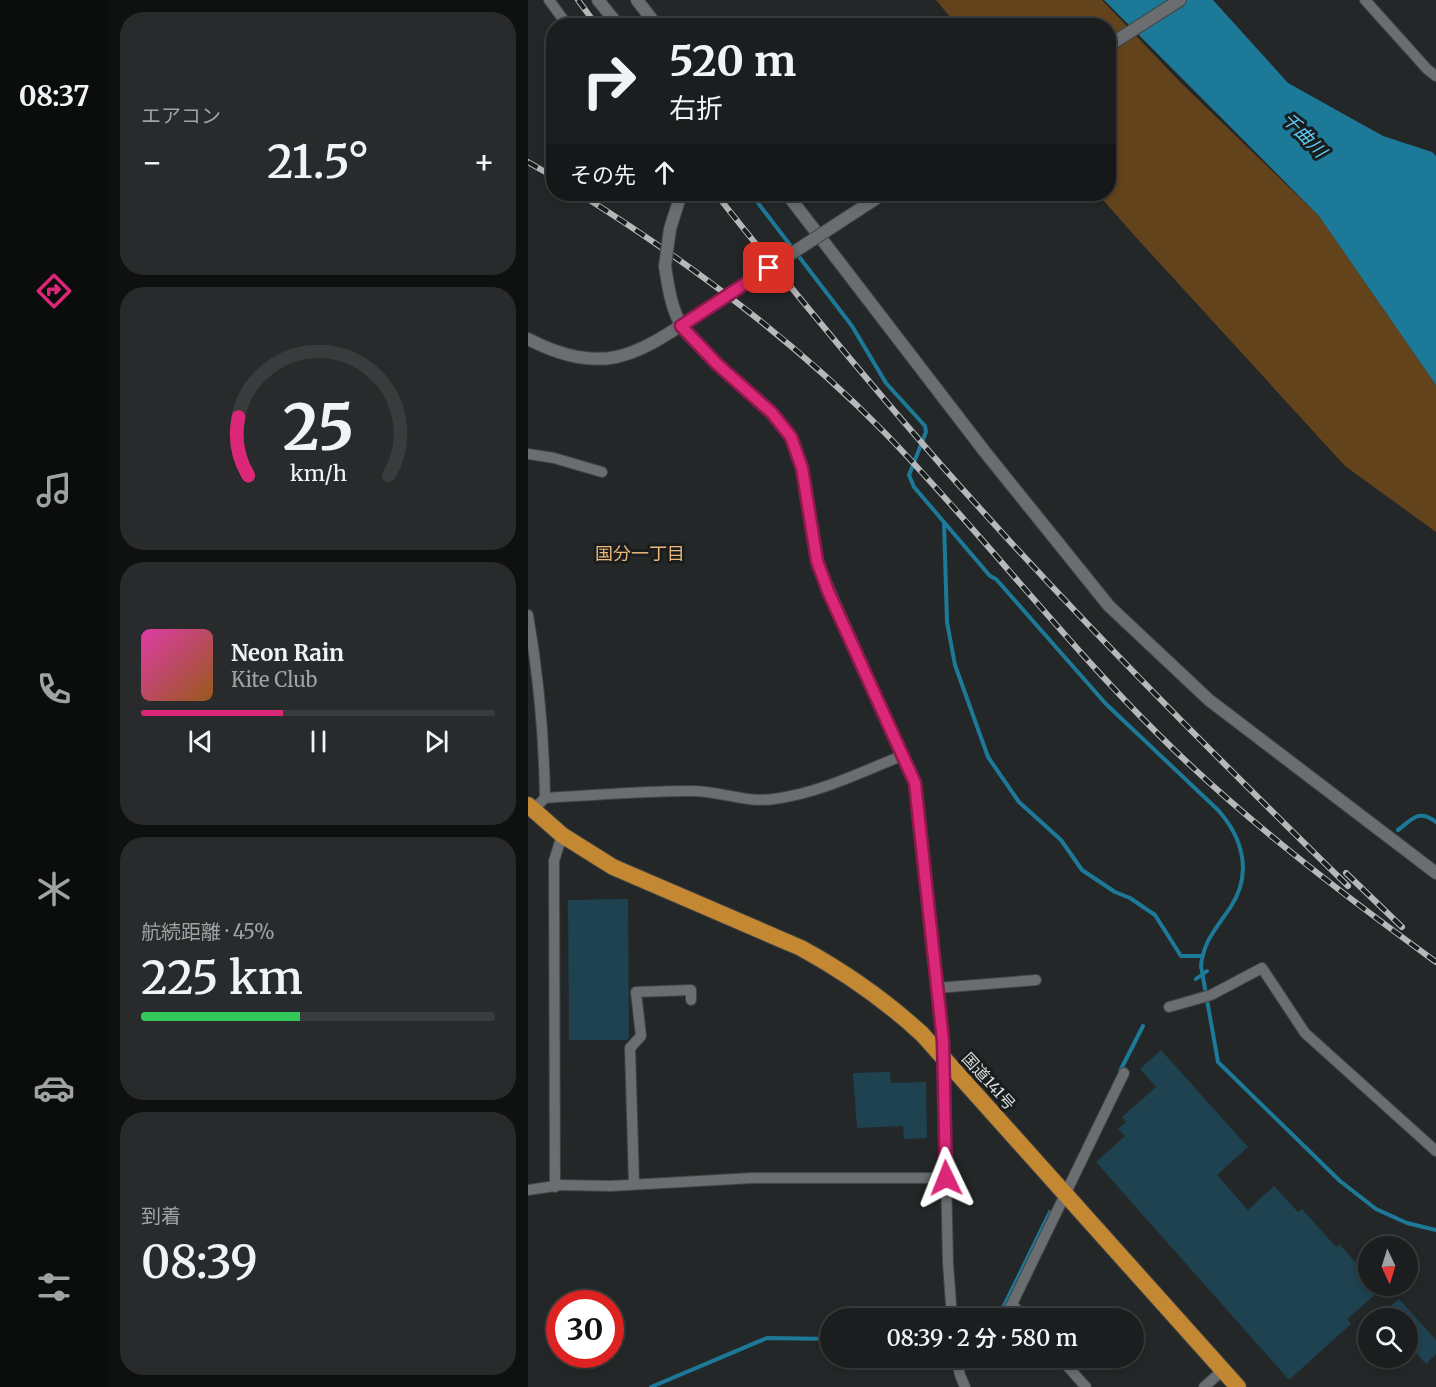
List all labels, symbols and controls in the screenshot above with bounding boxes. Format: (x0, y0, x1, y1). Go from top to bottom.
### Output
text: 520 m (669, 35, 796, 87)
icon: right (570, 42, 648, 120)
text: 08:37 (19, 79, 89, 113)
text: 右折 (669, 91, 723, 125)
text: エアコン (141, 103, 221, 128)
water label: 千曲川 (1277, 107, 1333, 164)
text: 21.5° (267, 134, 369, 190)
text: − (141, 142, 163, 183)
text: + (473, 142, 495, 183)
icon: ahead (648, 156, 681, 189)
text: その先 (570, 161, 636, 189)
pin (743, 242, 794, 293)
icon: arrive (752, 251, 785, 284)
icon: directions (33, 270, 75, 312)
text: 25 (282, 389, 354, 467)
text: km/h (290, 460, 346, 487)
icon: music (33, 469, 75, 511)
district label: 国分一丁目 (595, 542, 685, 565)
text: Neon Rain (231, 639, 344, 667)
text: Kite Club (231, 667, 317, 692)
icon: phone (33, 668, 75, 710)
icon: previous (184, 725, 217, 758)
icon: pause (302, 725, 335, 758)
icon: next (420, 725, 453, 758)
icon: climate (33, 868, 75, 910)
text: 航続距離 · 45% (141, 919, 275, 944)
text: 225 km (141, 950, 303, 1006)
street label: 国道141号 (958, 1048, 1020, 1114)
icon: car (33, 1067, 75, 1109)
position arrow (914, 1146, 978, 1210)
text: 到着 (141, 1203, 181, 1228)
text: 08:39 (141, 1234, 258, 1290)
north arrow (1358, 1236, 1418, 1296)
map controls (1358, 1236, 1418, 1368)
icon: filters (33, 1266, 75, 1308)
speed limit sign: 30 (546, 1290, 624, 1368)
button: search (1358, 1308, 1418, 1368)
text: 08:39 · 2 分 · 580 m (886, 1324, 1078, 1352)

